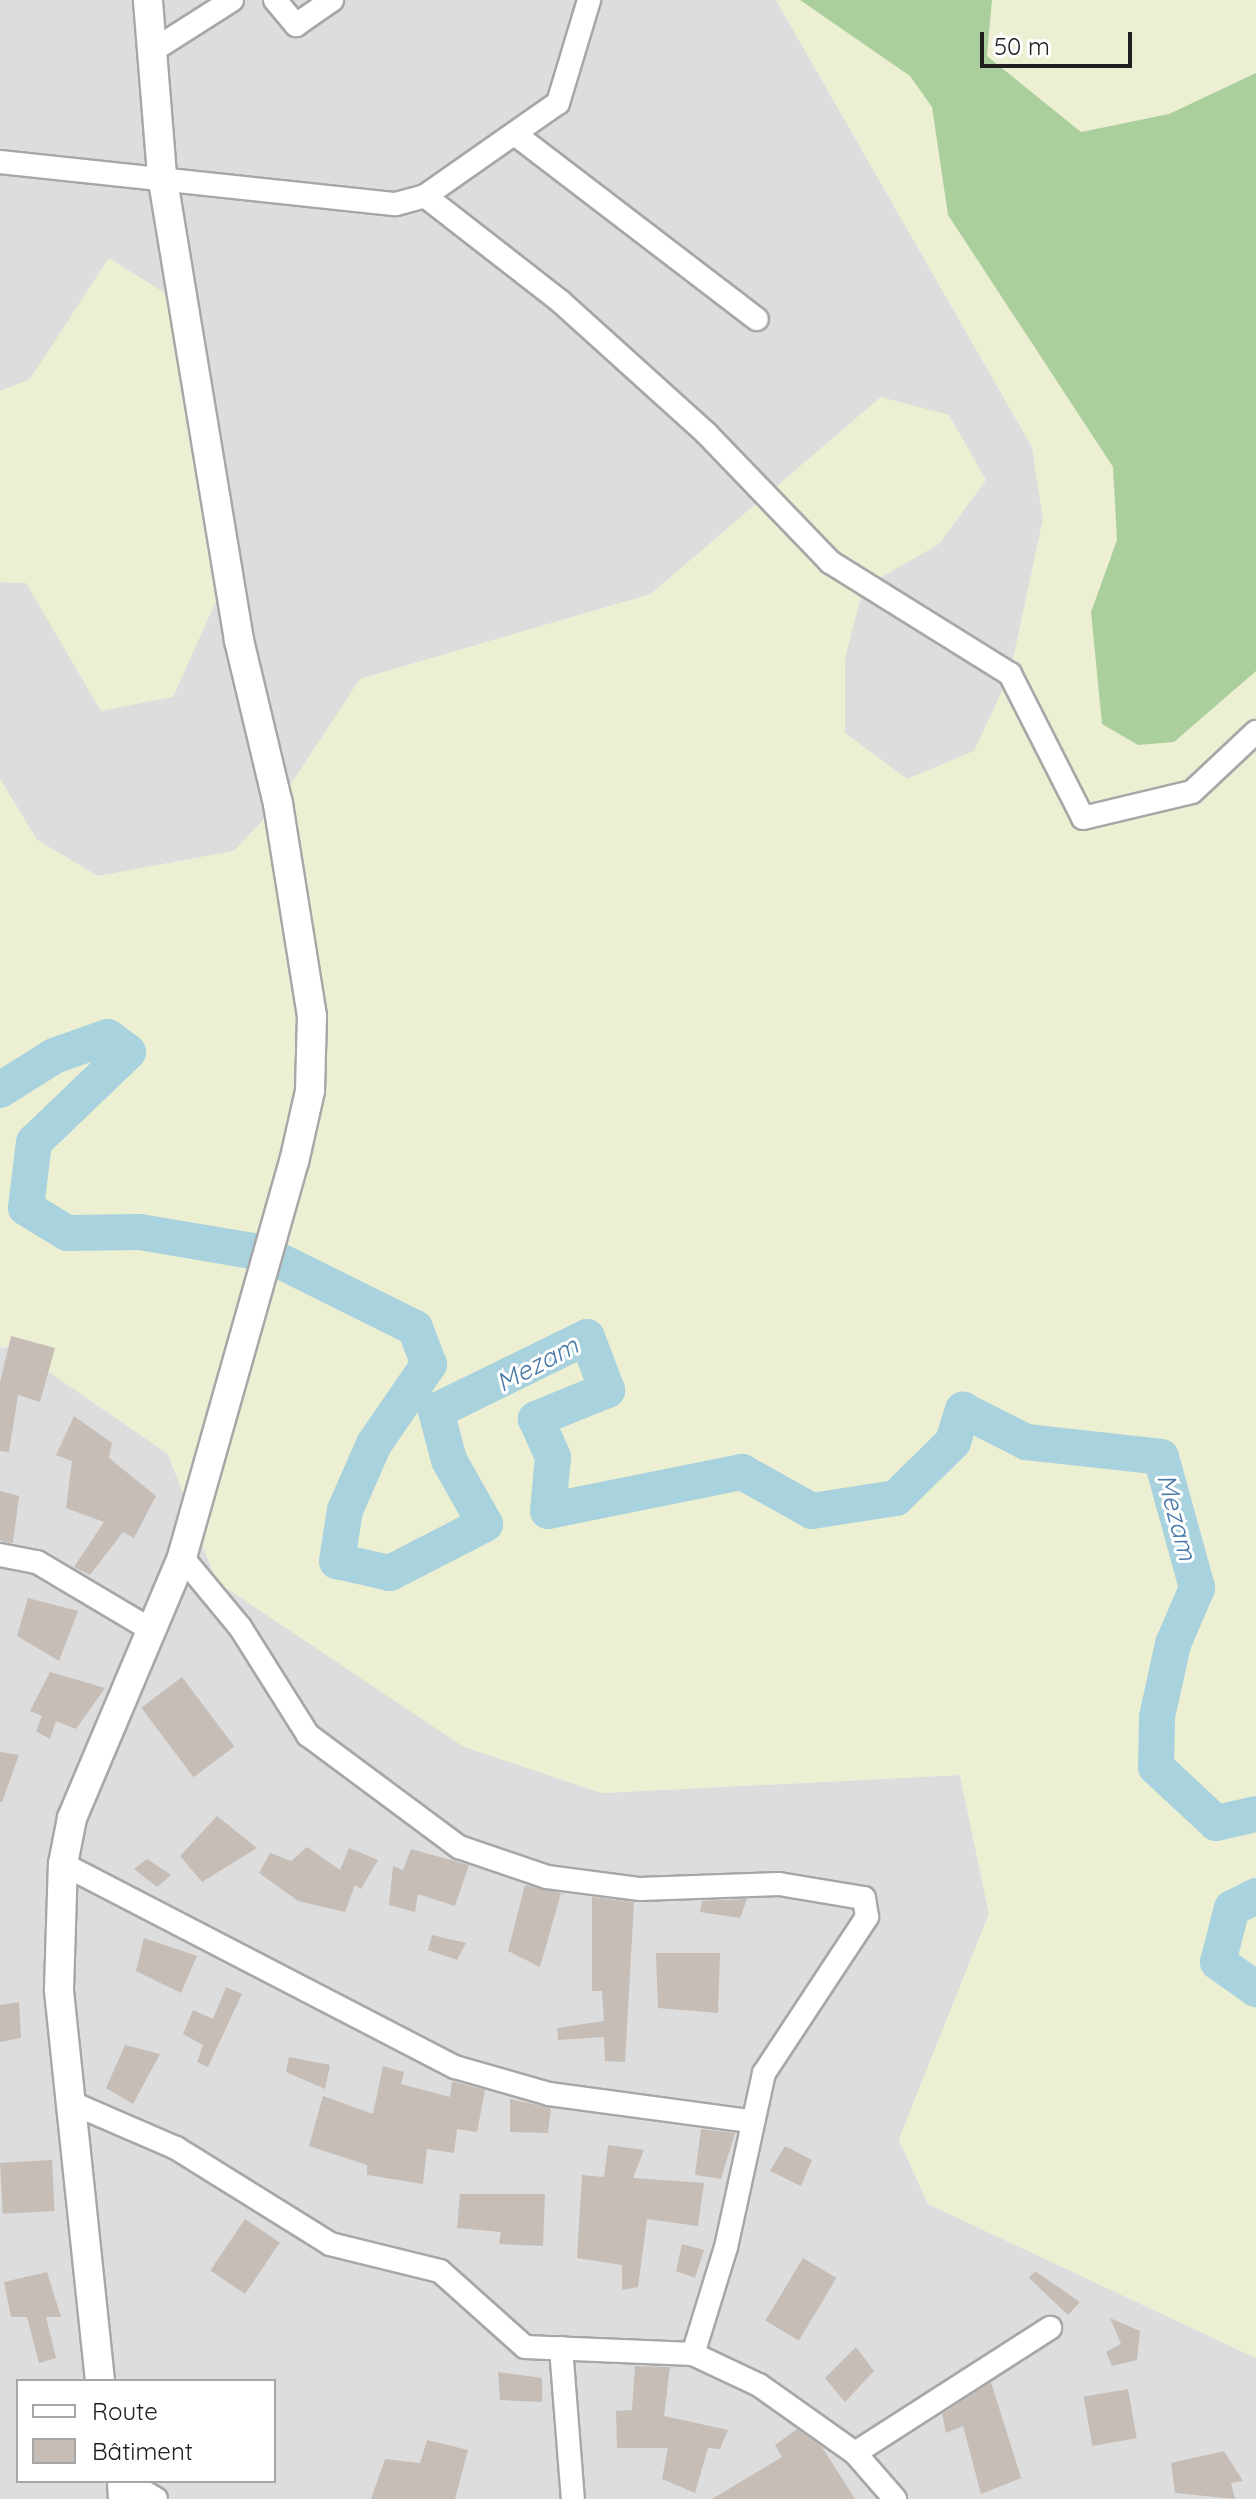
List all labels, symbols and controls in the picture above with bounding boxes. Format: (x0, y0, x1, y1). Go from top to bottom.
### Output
scale bar (984, 16, 1136, 66)
text: 50 m (994, 31, 1050, 61)
water label: Mezam (491, 1330, 583, 1398)
water label: Mezam (1151, 1470, 1203, 1564)
legend (16, 2379, 276, 2483)
text: Route (92, 2396, 158, 2426)
text: Bâtiment (92, 2436, 193, 2466)

